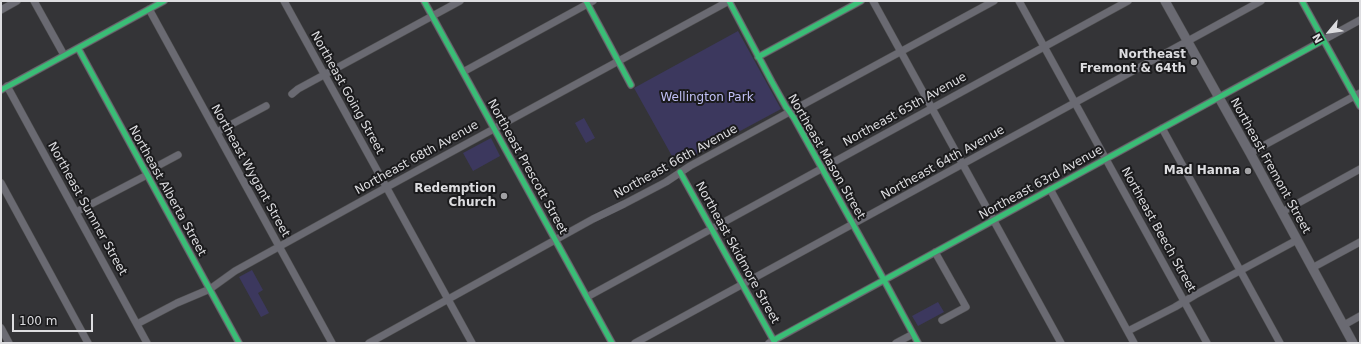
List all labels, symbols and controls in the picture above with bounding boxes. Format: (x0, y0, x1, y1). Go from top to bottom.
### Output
north arrow (1309, 12, 1349, 52)
street label: Northeast Going Street (307, 29, 387, 157)
text: N (1310, 31, 1326, 45)
place label: Northeast Fremont & 64th (1080, 48, 1186, 76)
marker: Northeast Fremont & 64th (1189, 57, 1199, 67)
street label: Northeast 65th Avenue (841, 70, 969, 150)
park label: Wellington Park (660, 91, 754, 105)
street label: Northeast Mason Street (784, 92, 868, 222)
street label: Northeast Fremont Street (1227, 96, 1313, 236)
street label: Northeast Prescott Street (484, 97, 570, 237)
street label: Northeast Wygant Street (207, 102, 293, 240)
street label: Northeast 68th Avenue (353, 118, 481, 198)
street label: Northeast 66th Avenue (612, 122, 740, 202)
street label: Northeast Alberta Street (125, 123, 209, 259)
street label: Northeast 64th Avenue (879, 123, 1007, 203)
street label: Northeast Sumner Street (44, 140, 130, 278)
street label: Northeast 63rd Avenue (977, 143, 1105, 223)
place label: Mad Hanna (1164, 164, 1240, 178)
street label: Northeast Beech Street (1118, 165, 1198, 295)
marker: Mad Hanna (1243, 166, 1253, 176)
street label: Northeast Skidmore Street (692, 180, 782, 326)
place label: Redemption Church (414, 182, 496, 210)
marker: Redemption Church (499, 191, 509, 201)
scale bar (14, 306, 95, 332)
text: 100 m (19, 314, 57, 328)

